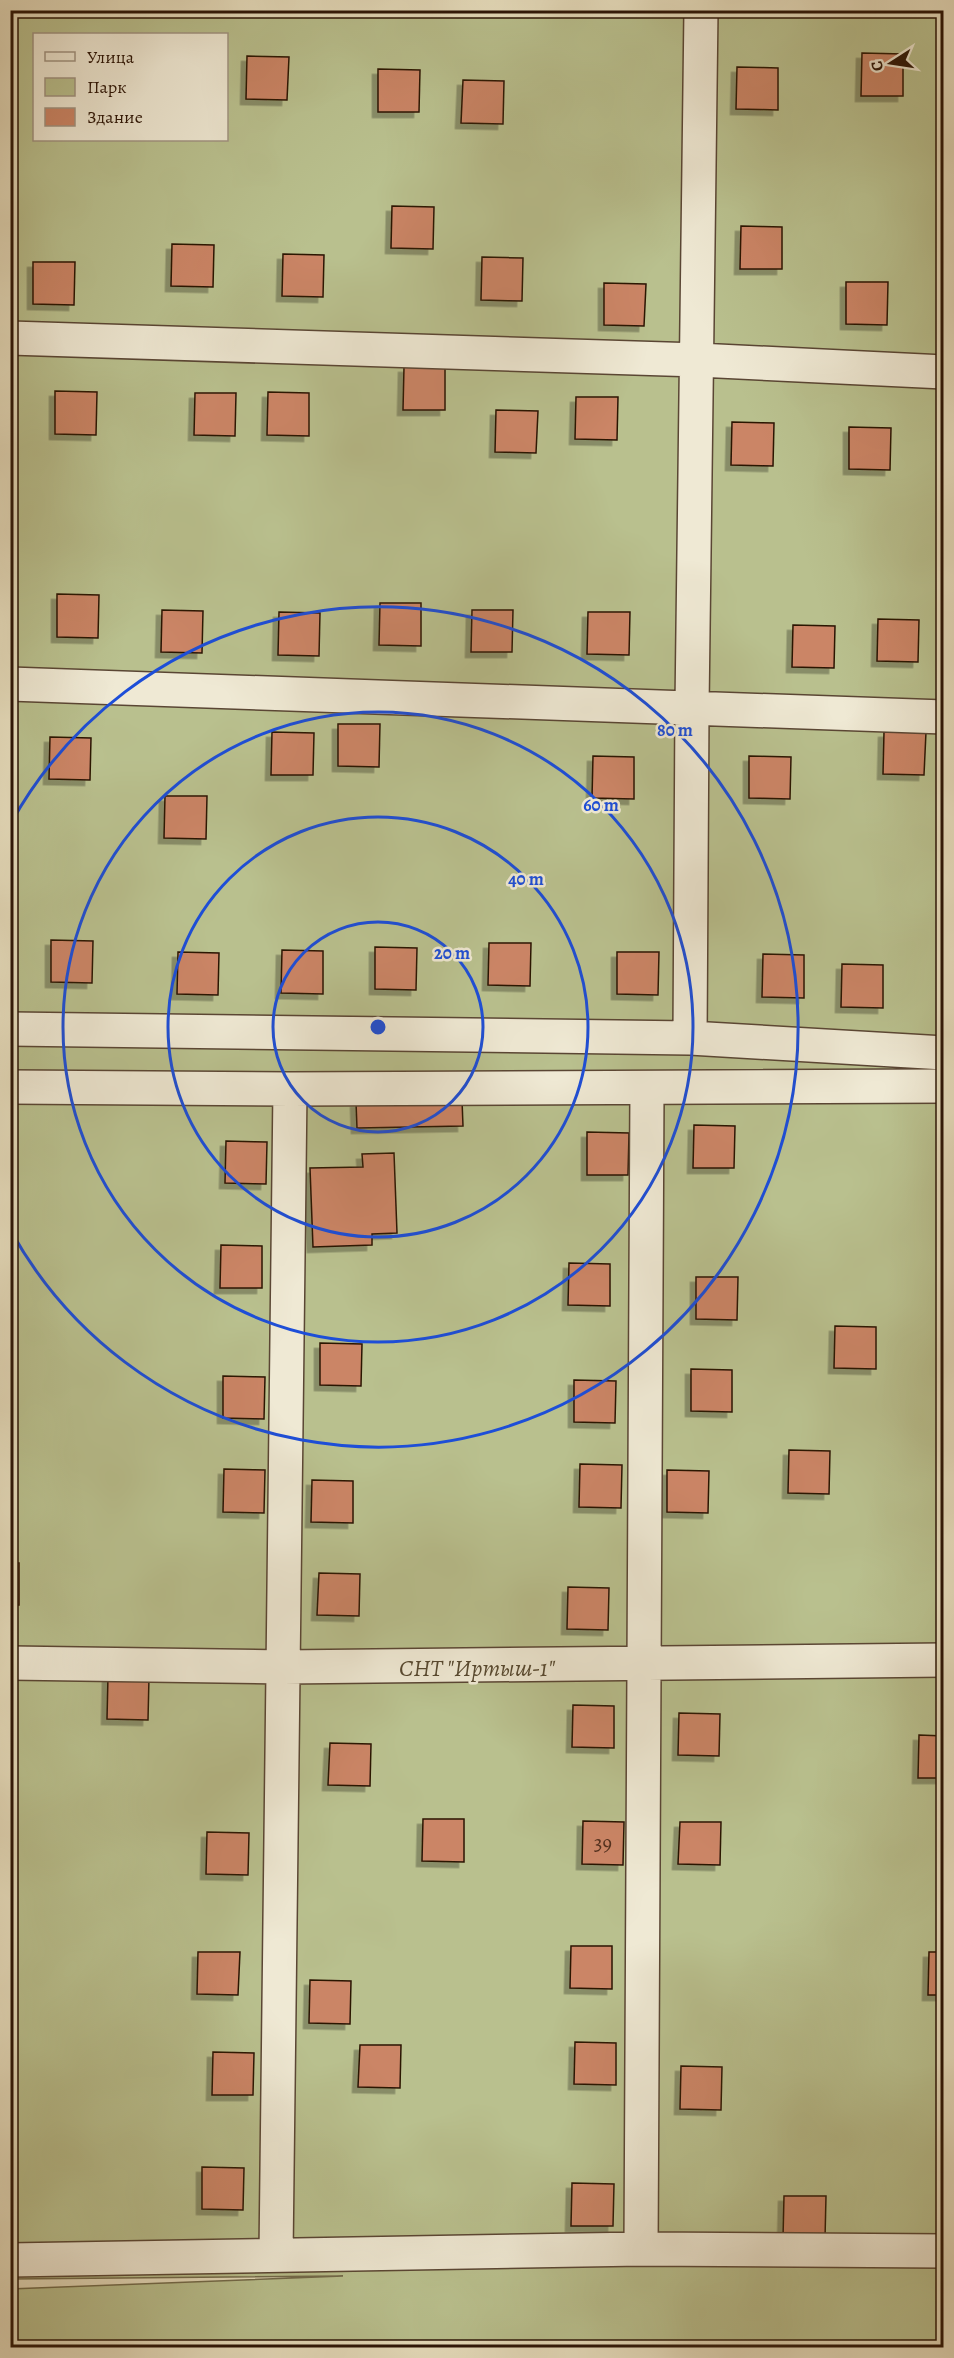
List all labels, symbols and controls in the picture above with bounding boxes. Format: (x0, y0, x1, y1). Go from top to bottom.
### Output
legend (33, 33, 228, 141)
north arrow (861, 33, 921, 93)
text: Улица (87, 45, 135, 69)
text: С (865, 59, 889, 73)
text: Парк (87, 75, 127, 99)
text: Здание (87, 105, 143, 129)
text: 80 m (657, 718, 693, 742)
text: 60 m (583, 793, 619, 817)
text: 40 m (508, 867, 544, 891)
text: 20 m (434, 941, 470, 965)
centre of rings (368, 1017, 388, 1037)
park label: СНТ "Иртыш-1" (399, 1652, 556, 1684)
house number: 39 (594, 1829, 612, 1857)

